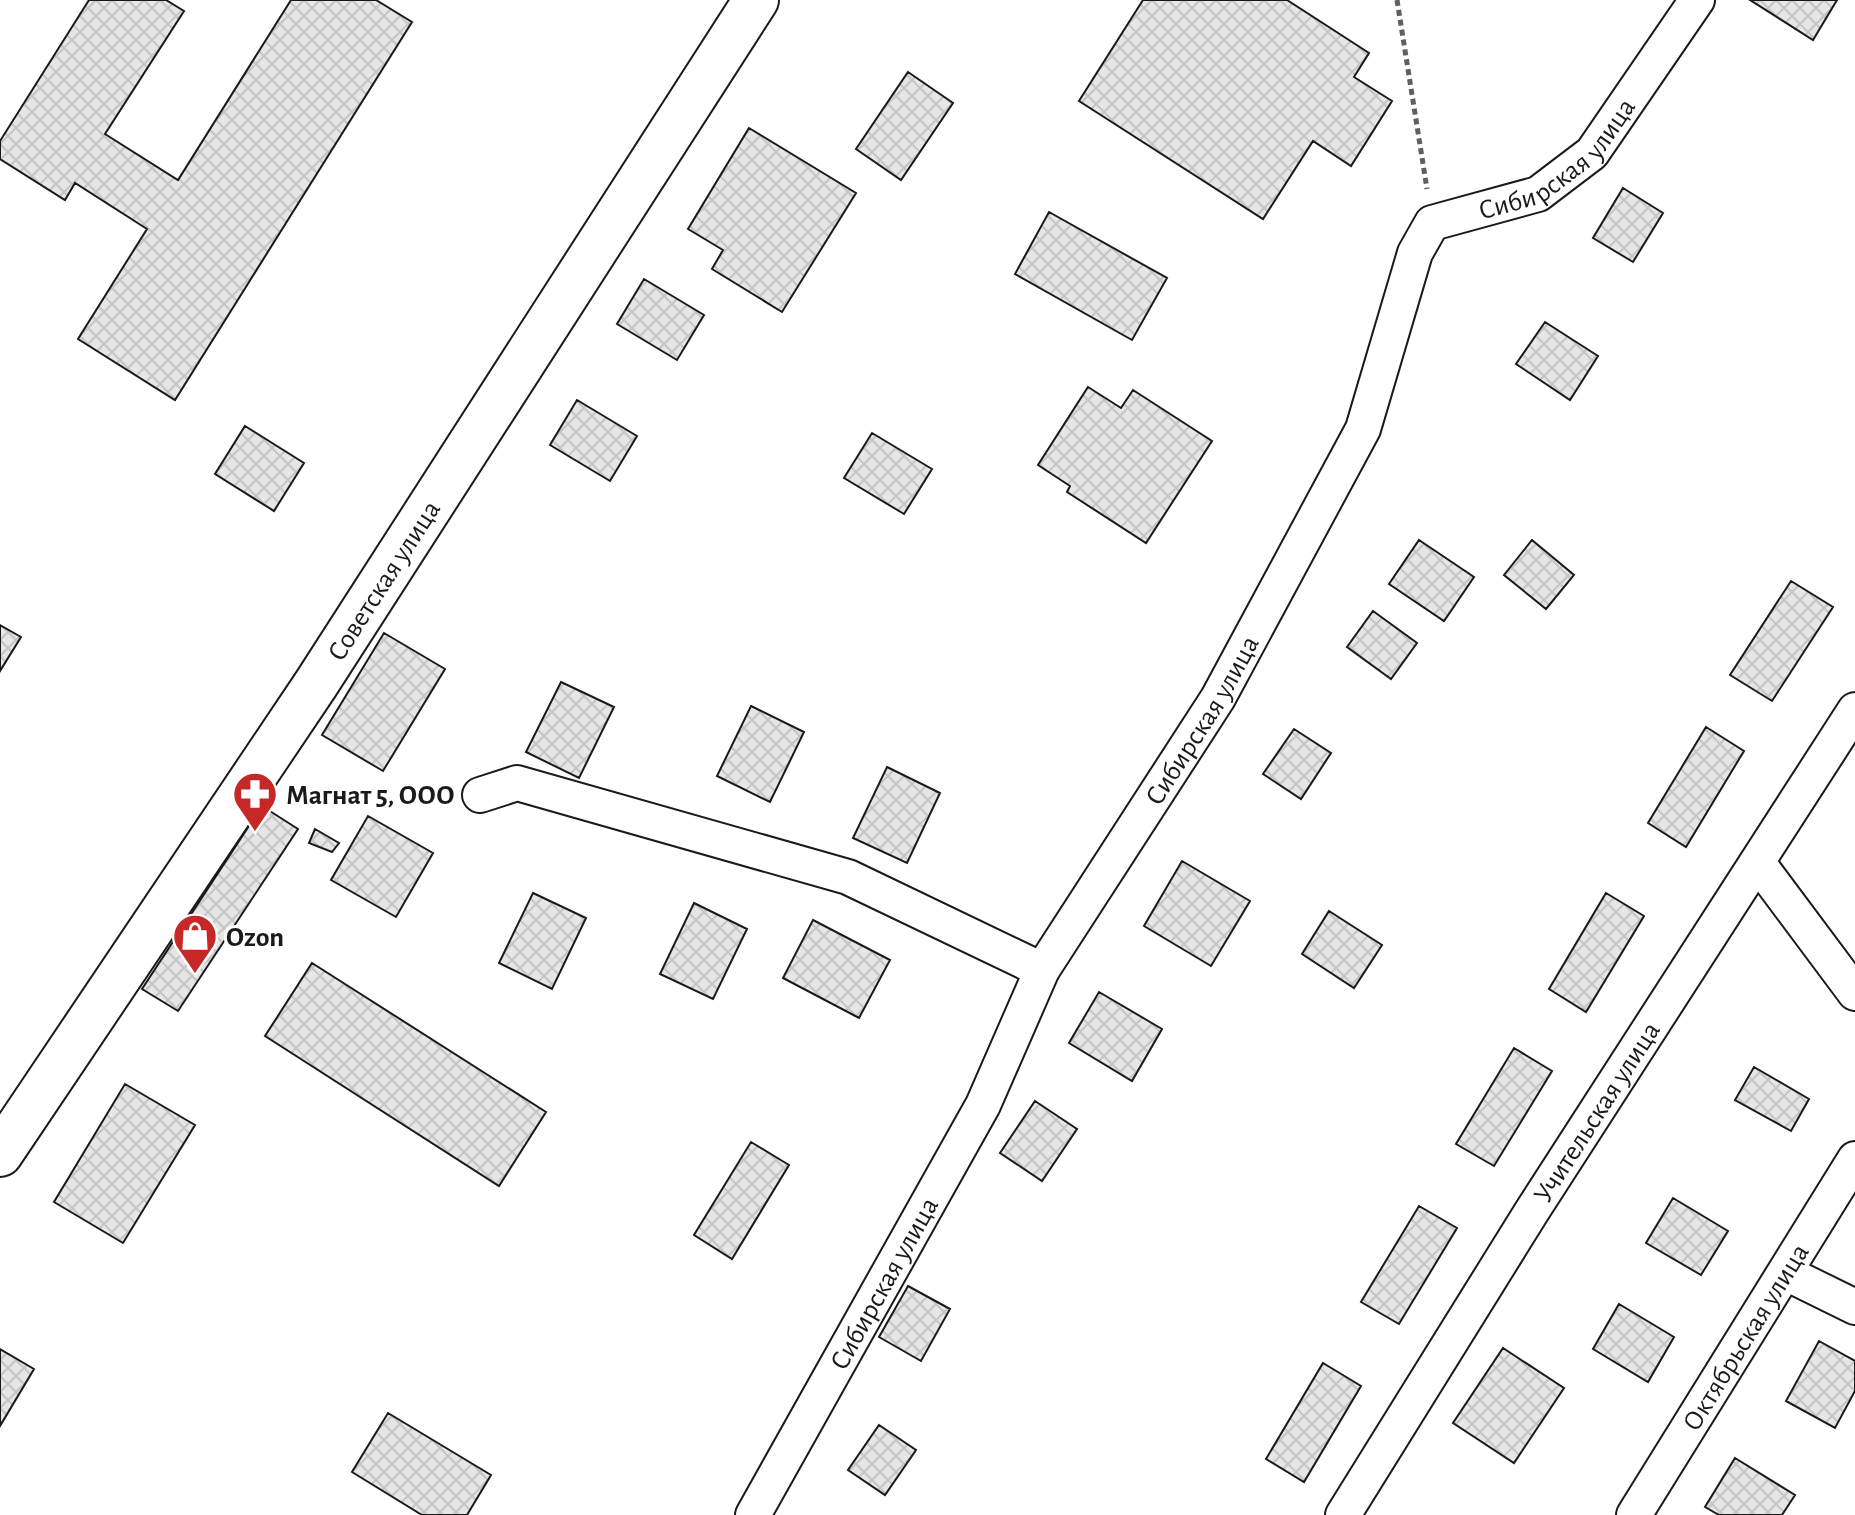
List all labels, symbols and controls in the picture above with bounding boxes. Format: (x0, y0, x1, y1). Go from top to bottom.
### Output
street label: Сибирская улица (1476, 94, 1641, 226)
street label: Советская улица (323, 496, 446, 666)
street label: Сибирская улица (1141, 631, 1265, 811)
pharmacy icon: Магнат 5, ООО (231, 770, 279, 833)
place label: Магнат 5, ООО (286, 782, 455, 810)
shop icon: Ozon (171, 912, 219, 975)
place label: Ozon (226, 924, 284, 952)
street label: Учительская улица (1529, 1017, 1666, 1208)
street label: Сибирская улица (826, 1193, 944, 1375)
street label: Октябрьская улица (1678, 1239, 1815, 1436)

